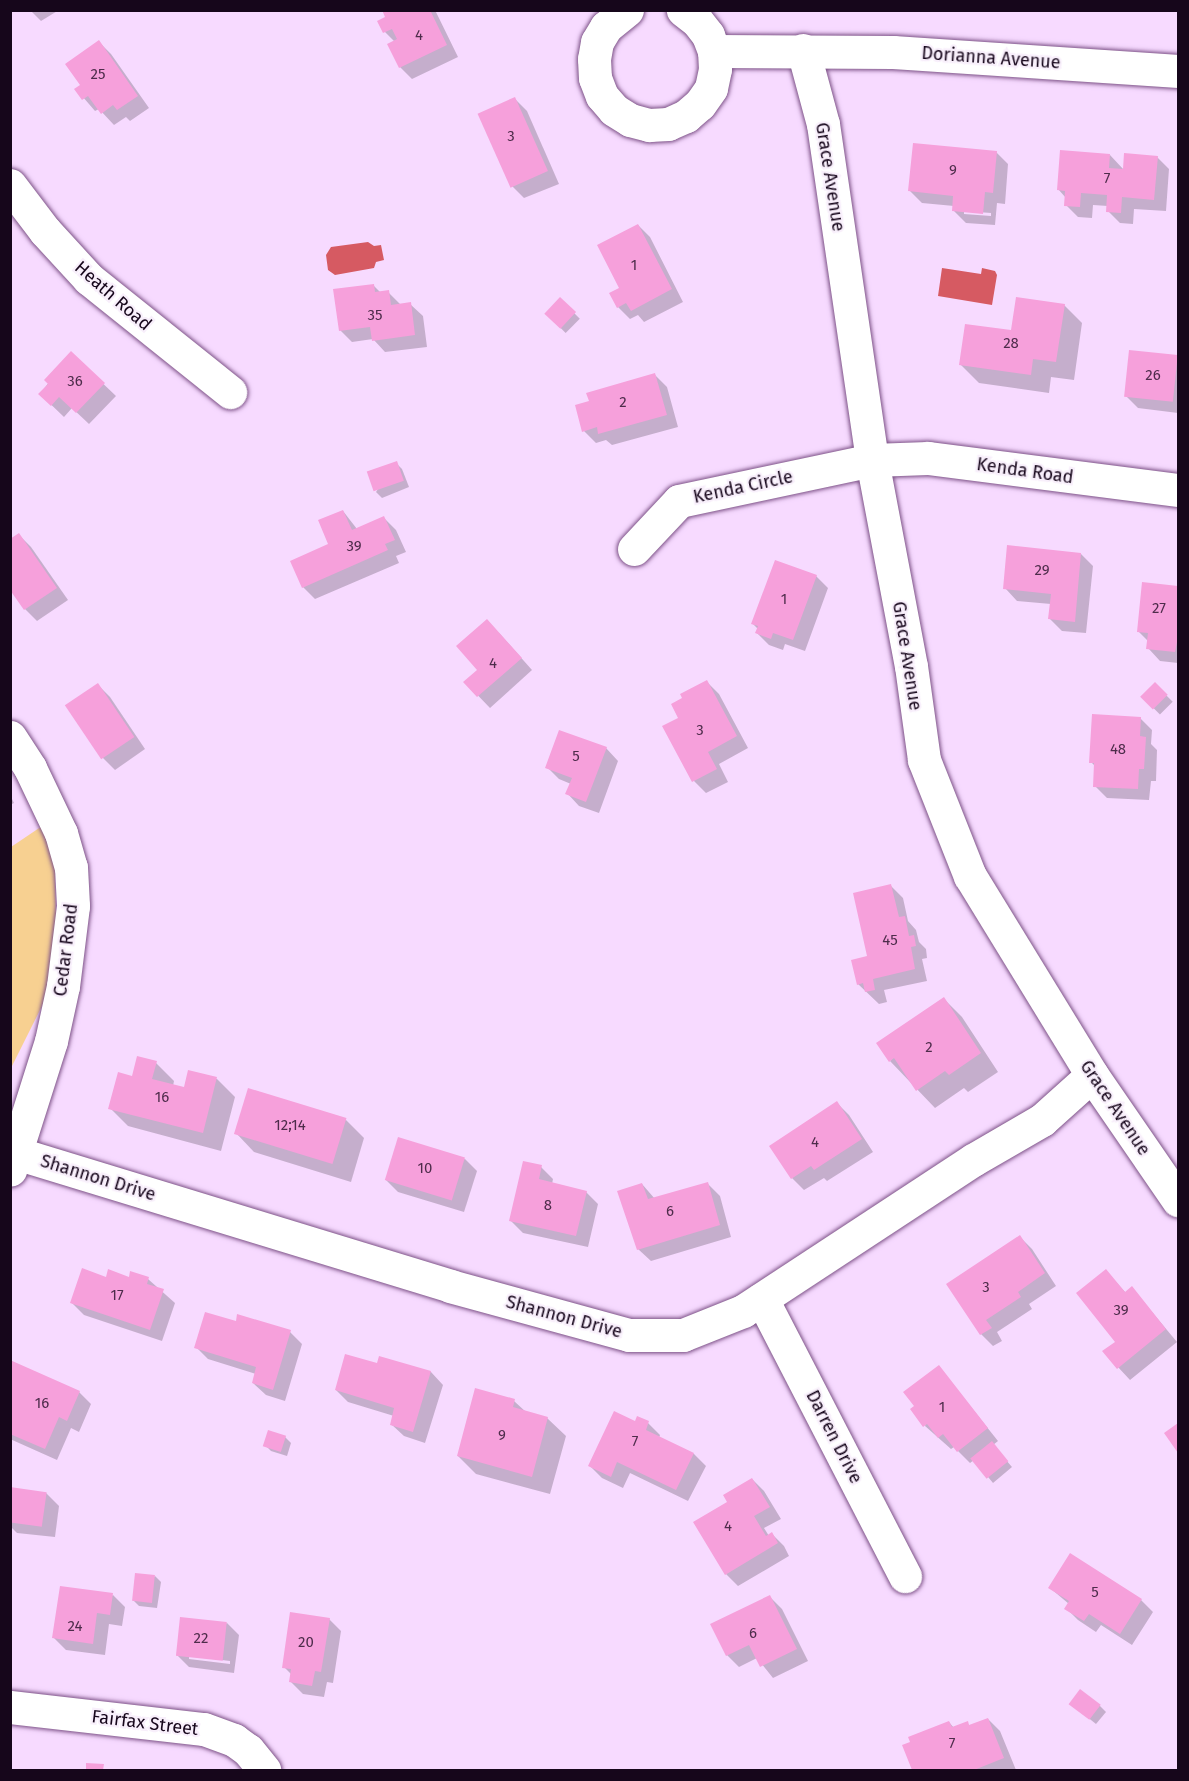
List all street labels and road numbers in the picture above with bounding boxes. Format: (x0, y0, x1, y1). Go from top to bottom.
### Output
street label: Dorianna Avenue (921, 42, 1061, 74)
street label: Grace Avenue (811, 121, 849, 233)
street label: Heath Road (70, 257, 156, 335)
street label: Kenda Road (975, 454, 1075, 488)
street label: Kenda Circle (691, 466, 795, 508)
street label: Grace Avenue (888, 600, 926, 712)
street label: Cedar Road (50, 902, 82, 998)
street label: Grace Avenue (1075, 1056, 1155, 1160)
street label: Shannon Drive (38, 1150, 158, 1206)
street label: Shannon Drive (504, 1291, 624, 1343)
street label: Darren Drive (801, 1387, 867, 1487)
street label: Fairfax Street (90, 1706, 200, 1740)

